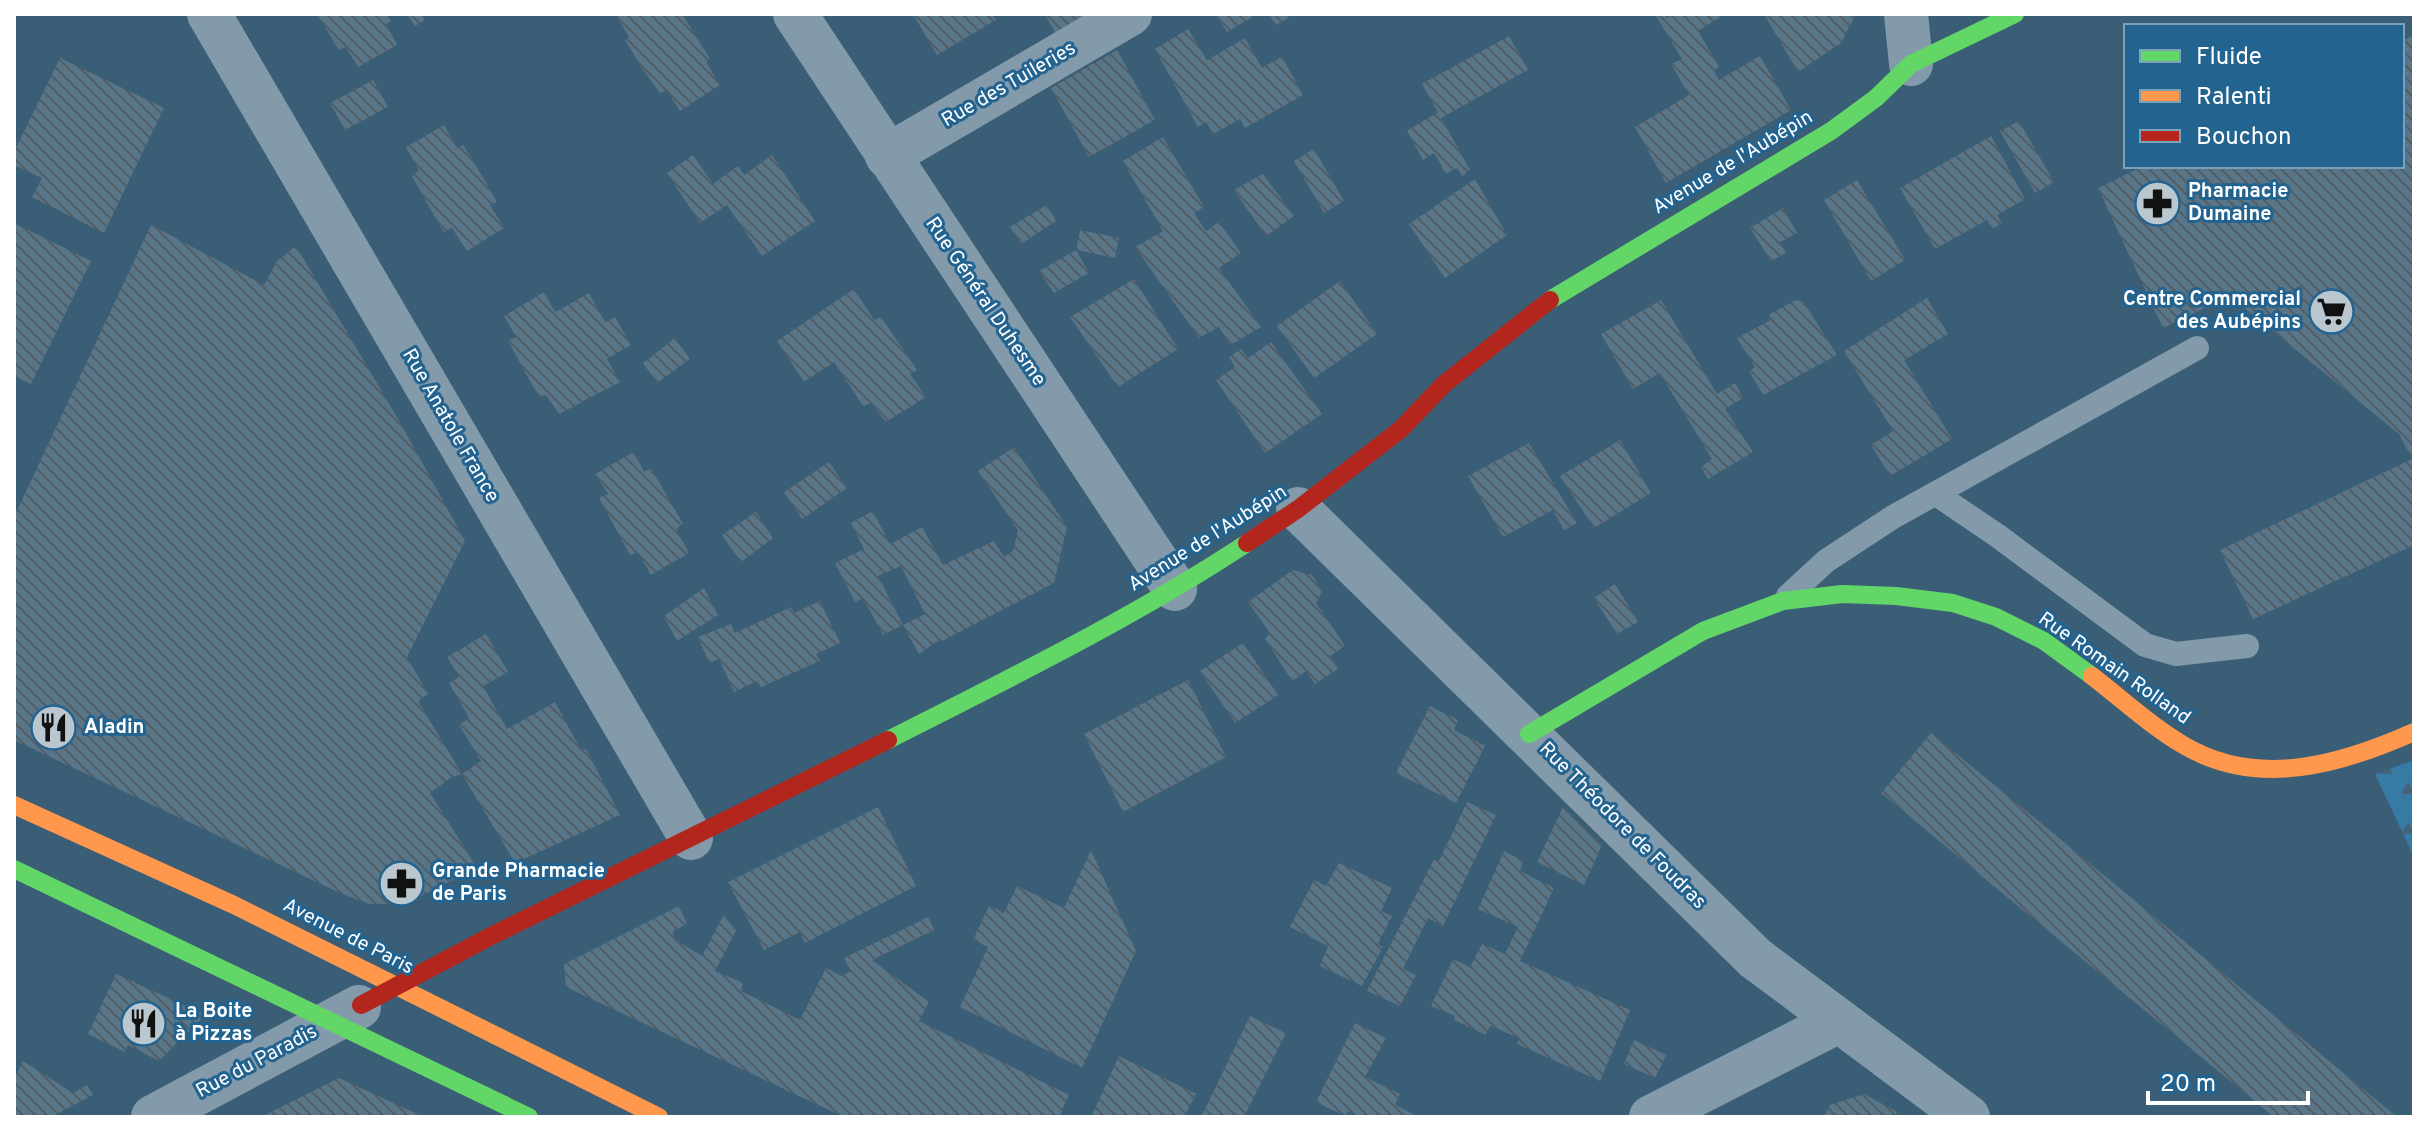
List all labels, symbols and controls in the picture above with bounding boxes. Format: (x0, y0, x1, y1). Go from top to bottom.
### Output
legend (2124, 24, 2404, 168)
street label: Rue des Tuileries (937, 36, 1081, 134)
text: Fluide (2196, 43, 2262, 73)
text: Ralenti (2196, 83, 2272, 113)
street label: Avenue de l'Aubépin (1648, 105, 1818, 221)
text: Bouchon (2196, 123, 2291, 153)
pharmacy icon: Pharmacie Dumaine (2133, 179, 2181, 227)
place label: Pharmacie Dumaine (2188, 179, 2288, 228)
street label: Rue Général Duhesme (919, 212, 1051, 392)
place label: Centre Commercial des Aubépins (2123, 287, 2301, 336)
supermarket icon: Centre Commercial des Aubépins (2308, 288, 2356, 336)
street label: Rue Anatole France (395, 344, 505, 508)
street label: Avenue de l'Aubépin (1124, 480, 1292, 598)
street label: Rue Romain Rolland (2033, 607, 2195, 731)
restaurant icon: Aladin (29, 704, 77, 752)
place label: Aladin (84, 715, 144, 741)
street label: Rue Théodore de Foudras (1533, 737, 1711, 915)
place label: Grande Pharmacie de Paris (432, 859, 605, 908)
pharmacy icon: Grande Pharmacie de Paris (377, 860, 425, 908)
street label: Avenue de Paris (278, 893, 418, 981)
place label: La Boite à Pizzas (175, 999, 252, 1048)
restaurant icon: La Boite à Pizzas (120, 1000, 168, 1048)
street label: Rue du Paradis (192, 1019, 322, 1105)
scale bar (2148, 1055, 2308, 1105)
text: 20 m (2160, 1070, 2216, 1100)

